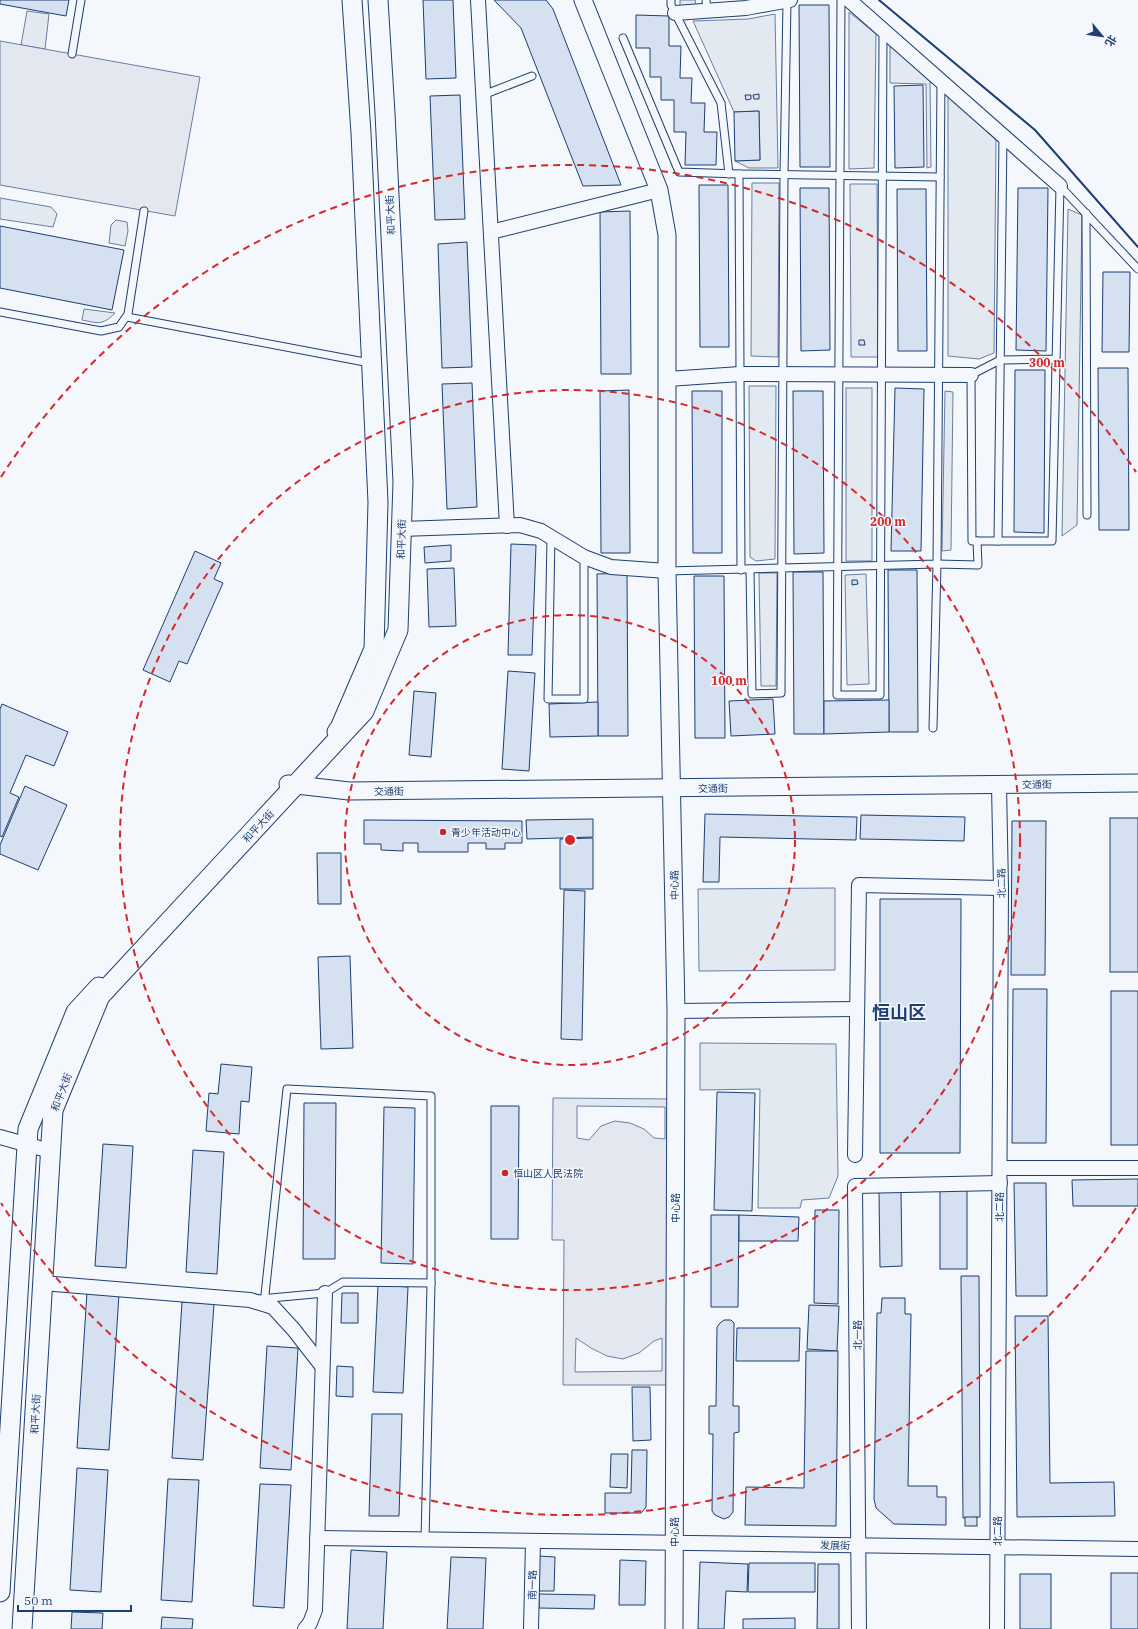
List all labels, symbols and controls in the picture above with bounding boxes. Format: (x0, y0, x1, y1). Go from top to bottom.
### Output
north arrow (1082, 16, 1122, 56)
text: 北 (1102, 33, 1120, 49)
street label: 和平大街 (383, 195, 398, 235)
text: 300 m (1029, 355, 1065, 370)
text: 200 m (870, 514, 906, 529)
street label: 和平大街 (394, 519, 409, 559)
text: 100 m (711, 673, 747, 688)
street label: 交通街 (1022, 778, 1052, 791)
street label: 交通街 (698, 782, 728, 795)
street label: 交通街 (374, 785, 404, 798)
street label: 和平大街 (240, 807, 277, 845)
place label: 青少年活动中心 (451, 826, 521, 839)
marker: 青少年活动中心 (438, 827, 448, 837)
centre of rings (563, 833, 577, 847)
street label: 北二路 (995, 868, 1008, 898)
street label: 中心路 (668, 870, 681, 900)
district label: 恒山区 (872, 1001, 926, 1024)
street label: 和平大街 (48, 1071, 75, 1113)
place label: 恒山区人民法院 (513, 1167, 583, 1180)
marker: 恒山区人民法院 (500, 1168, 510, 1178)
street label: 北二路 (993, 1192, 1006, 1222)
street label: 中心路 (669, 1193, 682, 1223)
street label: 北一路 (851, 1320, 864, 1350)
street label: 和平大街 (28, 1394, 43, 1434)
street label: 北二路 (991, 1516, 1004, 1546)
street label: 中心路 (668, 1517, 681, 1547)
street label: 发展街 (820, 1539, 850, 1552)
street label: 南一路 (526, 1570, 539, 1600)
scale bar (18, 1587, 131, 1613)
text: 50 m (24, 1593, 53, 1608)

